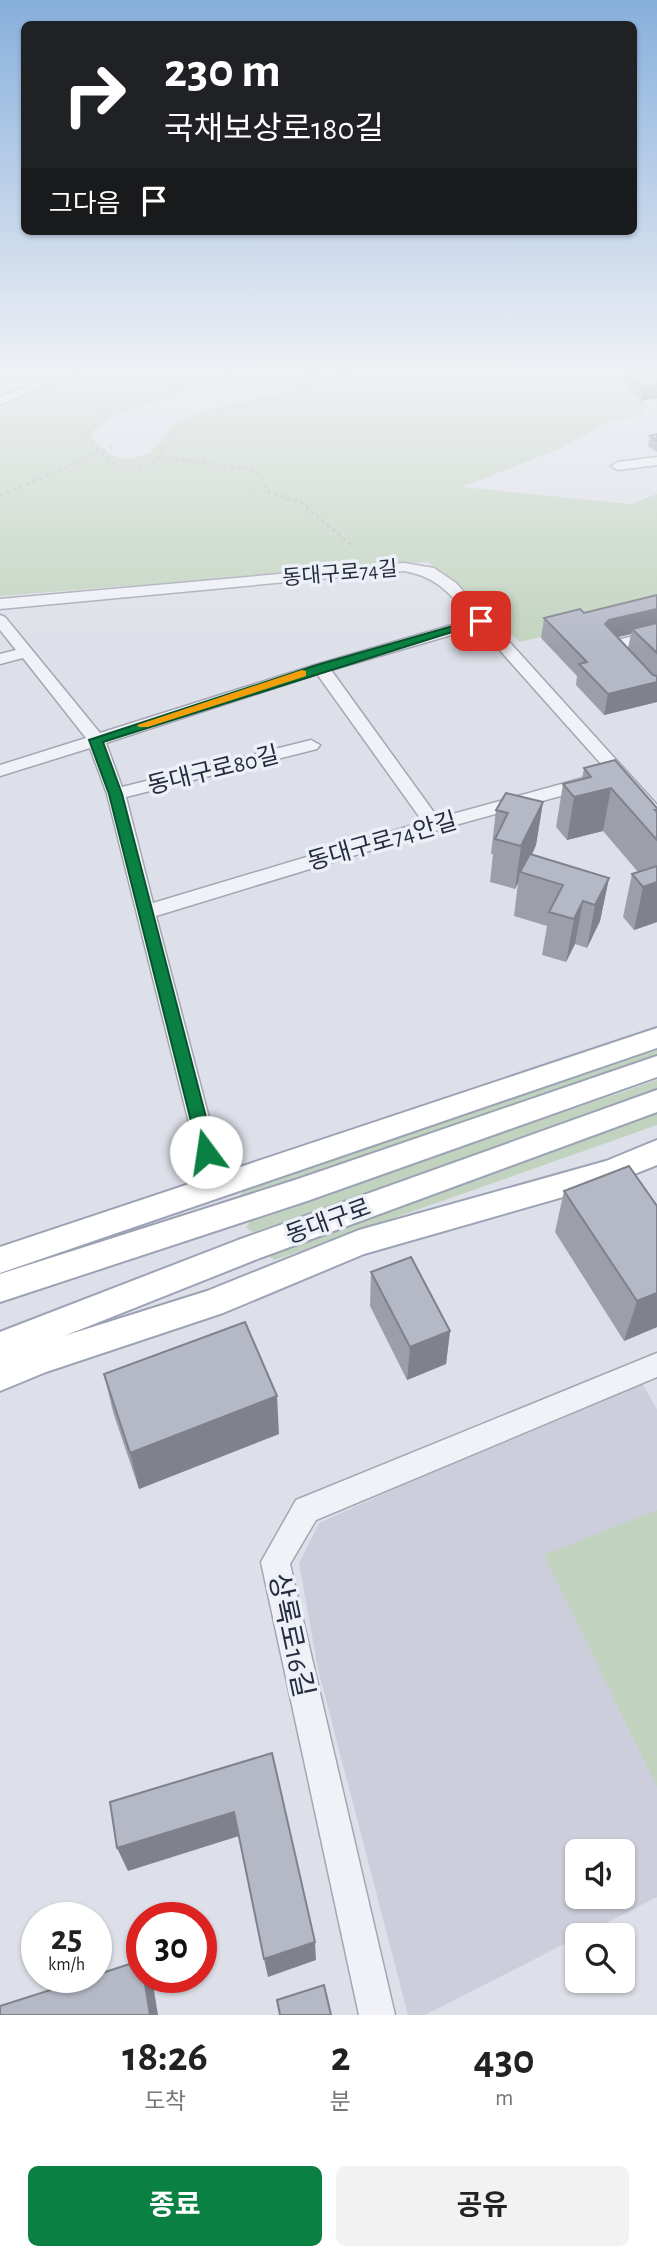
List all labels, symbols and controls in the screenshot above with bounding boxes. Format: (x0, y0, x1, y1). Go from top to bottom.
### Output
text: 230 m (164, 47, 281, 96)
icon: right (49, 49, 140, 140)
text: 국채보상로180길 (164, 113, 384, 145)
icon: arrive (135, 182, 173, 220)
text: 그다음 (49, 191, 121, 217)
street label: 동대구로74길 (282, 557, 398, 589)
pin (451, 591, 511, 651)
icon: arrive (462, 602, 500, 640)
street label: 동대구로80길 (145, 742, 281, 799)
street label: 동대구로74안길 (305, 808, 460, 875)
position arrow (169, 1115, 243, 1189)
street label: 동대구로 (282, 1195, 374, 1248)
street label: 상록로16길 (263, 1571, 319, 1700)
map controls (565, 1839, 635, 1993)
button: sound (565, 1839, 635, 1909)
speed limit sign: 30 (126, 1902, 217, 1993)
text: 25 (51, 1921, 82, 1956)
button: search (565, 1923, 635, 1993)
text: km/h (48, 1956, 85, 1974)
text: 18:26 (122, 2036, 208, 2078)
text: 2 (331, 2036, 351, 2078)
text: 430 (474, 2039, 535, 2081)
text: m (495, 2087, 513, 2110)
text: 도착 (144, 2091, 186, 2114)
text: 분 (330, 2091, 351, 2114)
button: 종료 (28, 2166, 322, 2246)
button: 공유 (336, 2166, 629, 2246)

